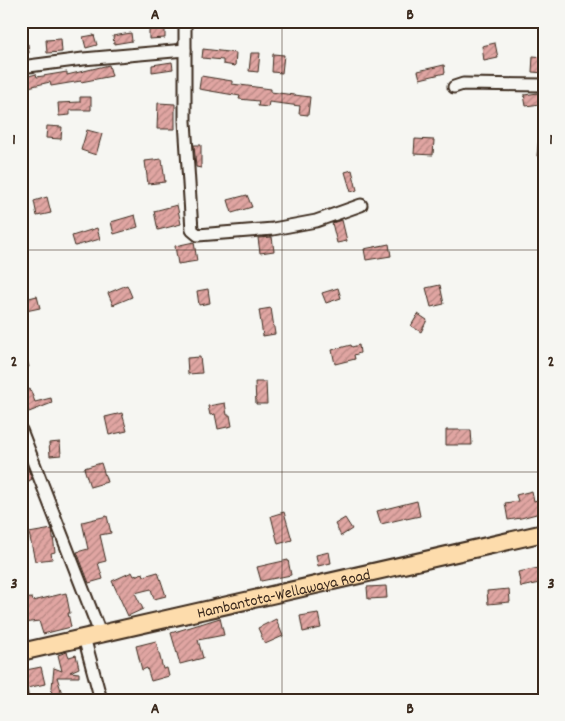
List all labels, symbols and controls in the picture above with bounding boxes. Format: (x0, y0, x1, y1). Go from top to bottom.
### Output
text: A (151, 4, 160, 27)
text: B (406, 4, 414, 27)
text: 1 (12, 129, 16, 152)
text: 1 (549, 129, 553, 152)
text: 2 (11, 351, 18, 374)
text: 2 (548, 351, 555, 374)
street label: Hambantota-Wellawaya Road (195, 564, 373, 626)
text: 3 (10, 573, 18, 596)
text: 3 (547, 573, 555, 596)
text: A (151, 698, 160, 721)
text: B (406, 698, 414, 721)

